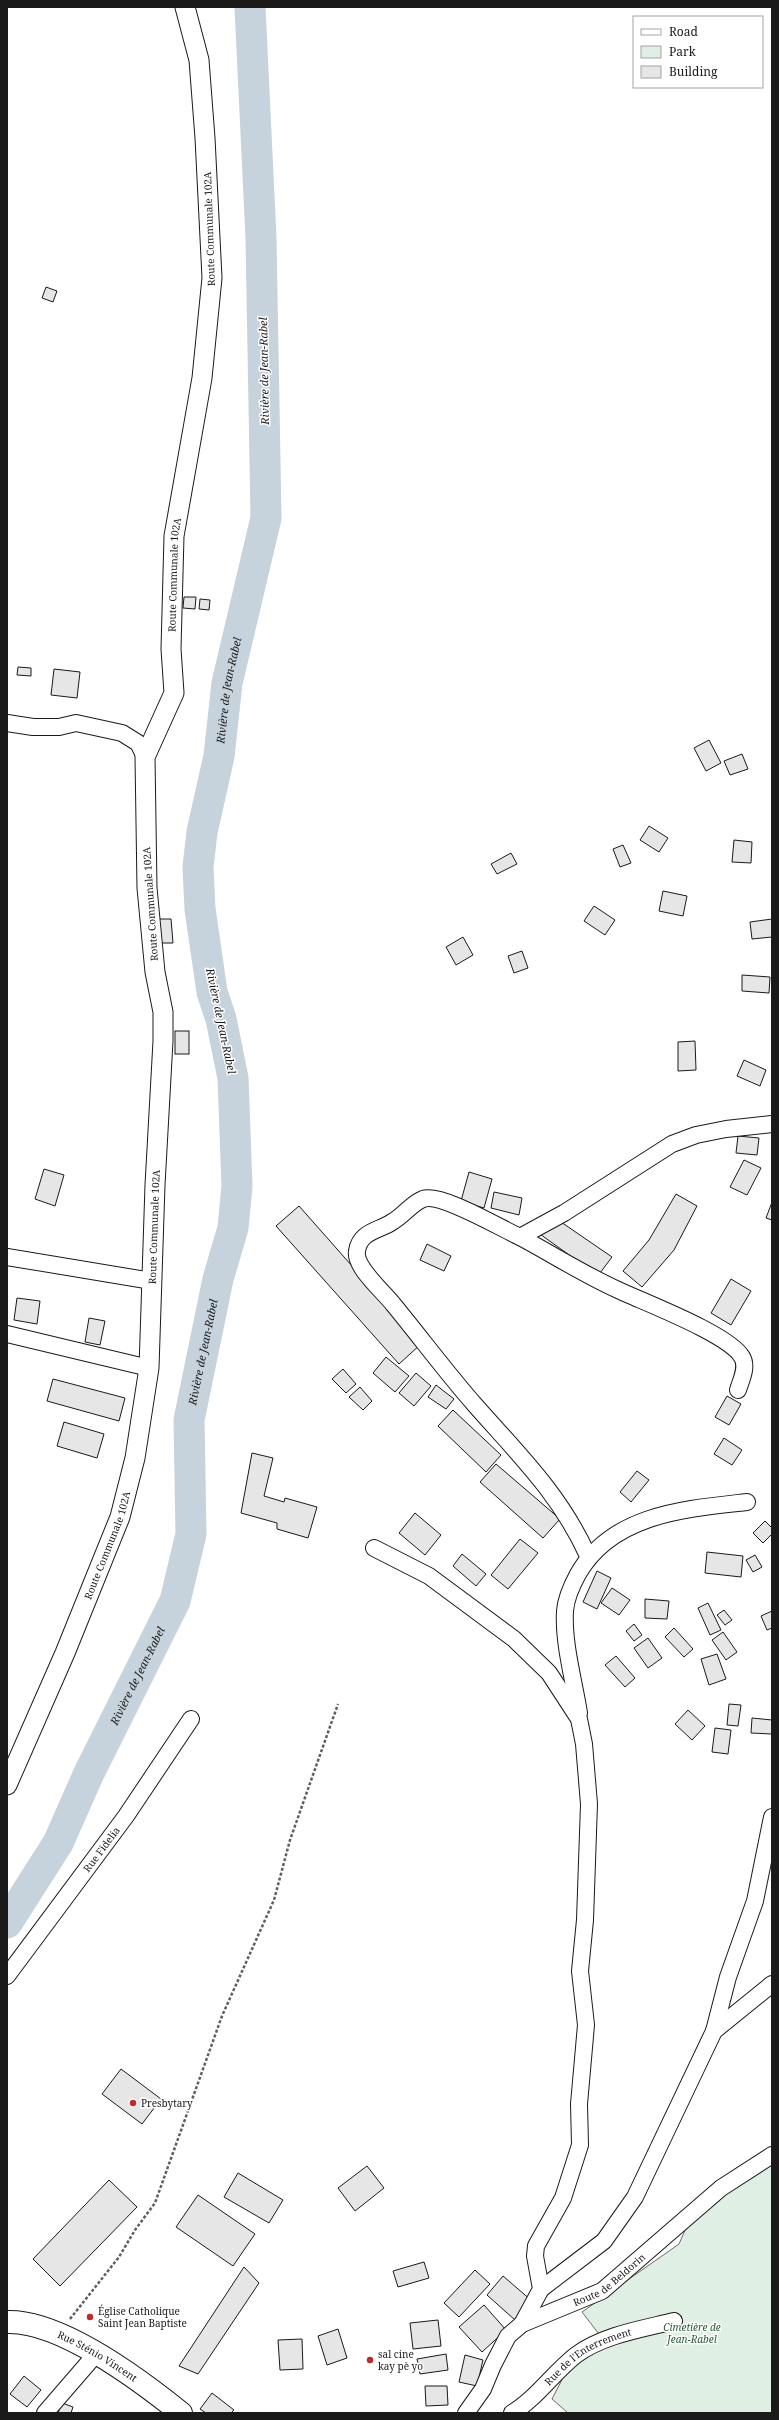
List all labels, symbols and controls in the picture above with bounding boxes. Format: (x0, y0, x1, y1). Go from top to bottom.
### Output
legend (633, 16, 763, 88)
text: Road (669, 23, 699, 40)
text: Park (669, 43, 697, 60)
text: Building (669, 63, 718, 80)
street label: Route Communale 102A (200, 171, 218, 286)
water label: Rivière de Jean-Rabel (255, 316, 272, 426)
street label: Route Communale 102A (164, 516, 184, 632)
water label: Rivière de Jean-Rabel (212, 635, 245, 745)
street label: Route Communale 102A (139, 846, 161, 961)
water label: Rivière de Jean-Rabel (203, 966, 240, 1076)
street label: Route Communale 102A (145, 1168, 163, 1284)
water label: Rivière de Jean-Rabel (184, 1297, 221, 1407)
street label: Route Communale 102A (80, 1489, 134, 1601)
water label: Rivière de Jean-Rabel (106, 1624, 168, 1728)
street label: Rue Fidelia (80, 1823, 123, 1875)
place label: Presbytary (141, 2096, 193, 2110)
marker: Presbytary (128, 2098, 138, 2108)
street label: Route de Beldorin (571, 2250, 648, 2309)
place label: Église Catholique Saint Jean Baptiste (98, 2304, 187, 2330)
marker: Église Catholique Saint Jean Baptiste (85, 2312, 95, 2322)
park label: Cimetière de Jean-Rabel (663, 2320, 721, 2346)
street label: Rue de l'Enterrement (541, 2324, 633, 2388)
street label: Rue Sténio Vincent (56, 2327, 141, 2385)
place label: sal cine kay pè yo (378, 2347, 423, 2373)
marker: sal cine kay pè yo (365, 2355, 375, 2365)

